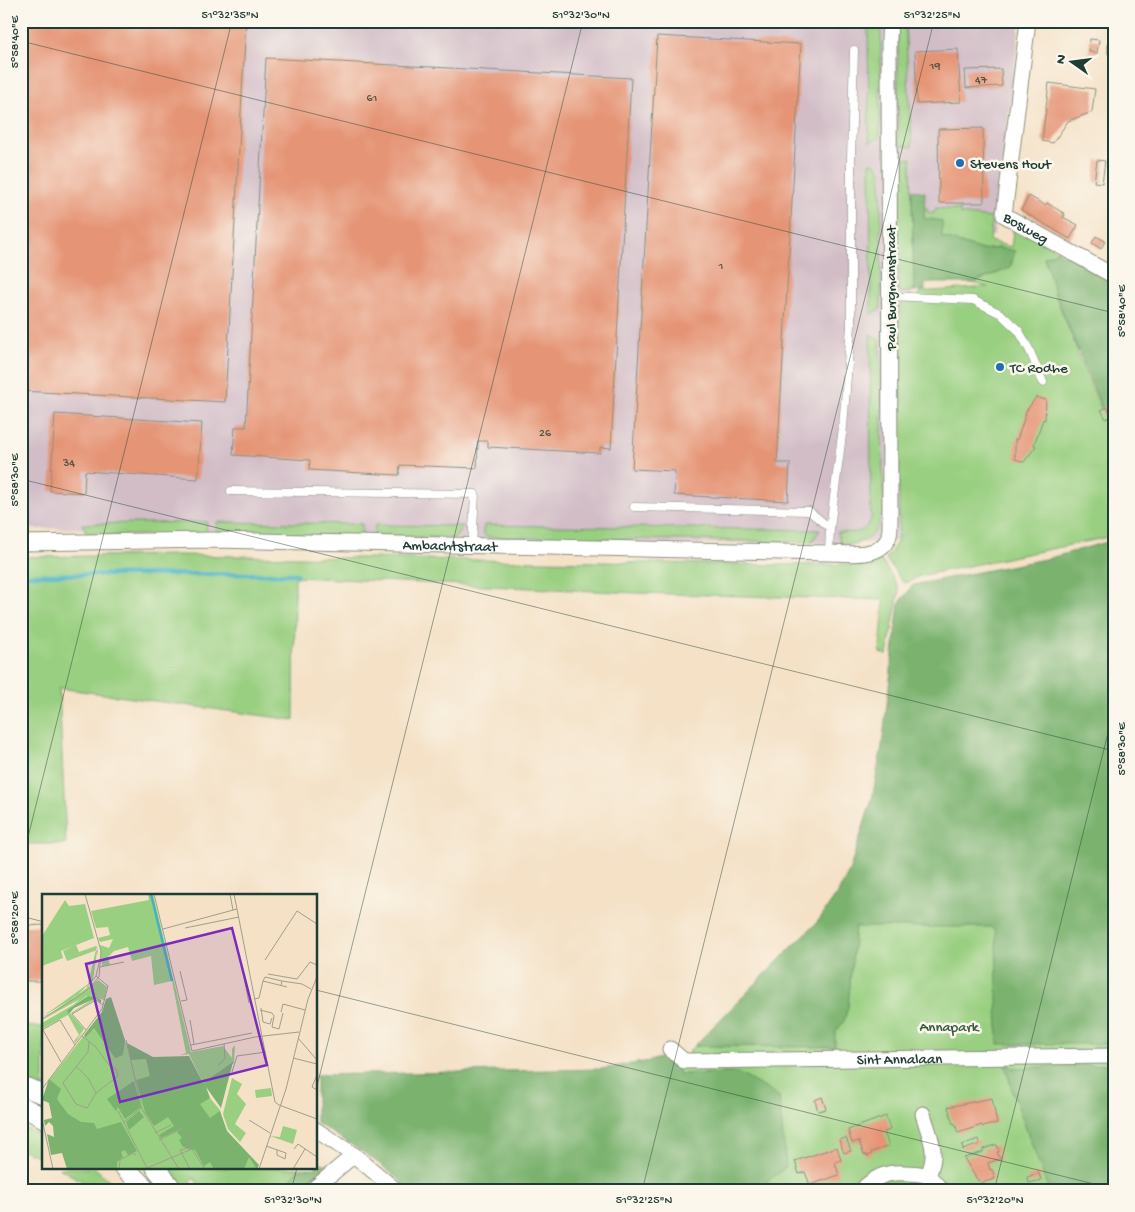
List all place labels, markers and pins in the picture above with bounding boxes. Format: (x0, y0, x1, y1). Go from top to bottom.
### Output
place label: Stevens Hout (970, 156, 1053, 174)
marker: Stevens Hout (954, 157, 966, 169)
place label: TC Rodhe (1009, 360, 1068, 378)
marker: TC Rodhe (994, 361, 1006, 373)

